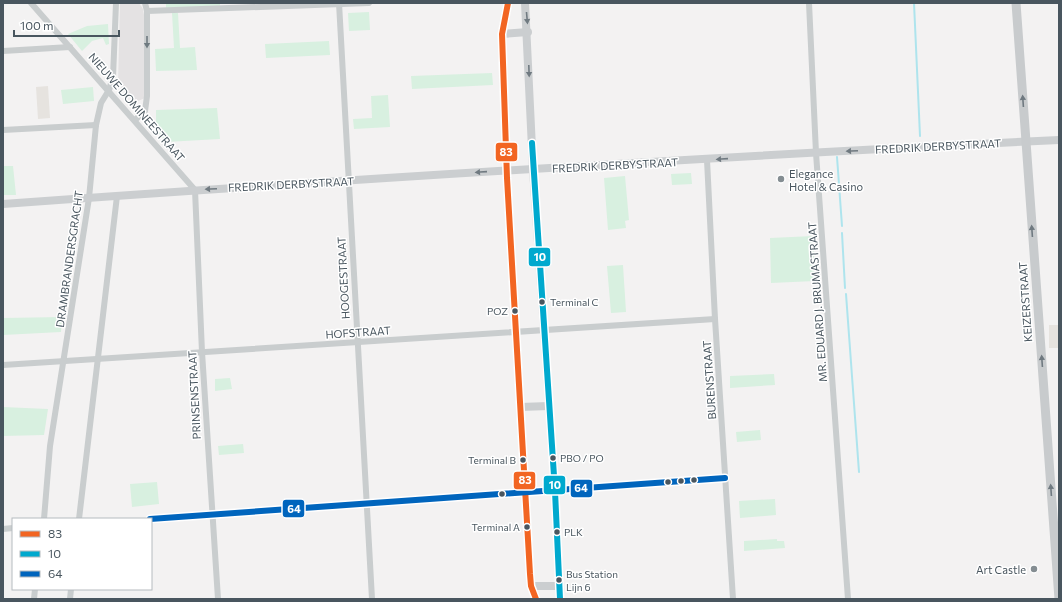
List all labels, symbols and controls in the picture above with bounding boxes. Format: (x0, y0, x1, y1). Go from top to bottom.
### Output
scale bar (14, 12, 119, 38)
one-way arrow (523, 12, 530, 24)
text: 100 m (20, 18, 54, 32)
one-way arrow (144, 36, 150, 49)
street label: NIEUWE DOMINEESTRAAT (86, 50, 188, 164)
one-way arrow (526, 65, 533, 77)
one-way arrow (1019, 95, 1026, 107)
street label: FREDRIK DERBYSTRAAT (875, 136, 1001, 156)
line badge: 83 (495, 142, 518, 162)
text: 83 (499, 145, 513, 158)
one-way arrow (845, 148, 858, 154)
street label: FREDRIK DERBYSTRAAT (552, 155, 678, 175)
one-way arrow (716, 155, 729, 162)
place label: Elegance Hotel & Casino (789, 167, 863, 193)
one-way arrow (475, 169, 487, 176)
street label: FREDRIK DERBYSTRAAT (228, 174, 354, 194)
marker: Elegance Hotel & Casino (776, 174, 786, 184)
one-way arrow (205, 185, 217, 192)
street label: DRAMBRANDERSGRACHT (53, 190, 85, 328)
street label: MR. EDUARD J. BRUMASTRAAT (805, 222, 830, 382)
one-way arrow (1029, 225, 1036, 237)
street label: HOOGESTRAAT (334, 236, 352, 320)
line badge: 10 (528, 247, 551, 267)
text: 10 (534, 250, 546, 263)
street label: KEIZERSTRAAT (1016, 262, 1034, 342)
place label: Terminal C (550, 296, 599, 308)
marker: Terminal C (537, 297, 547, 307)
place label: POZ (487, 305, 508, 317)
marker: POZ (510, 306, 520, 316)
street label: HOFSTRAAT (325, 323, 391, 341)
street label: BURENSTRAAT (700, 340, 718, 420)
street label: PRINSENSTRAAT (185, 350, 203, 440)
one-way arrow (1038, 355, 1045, 367)
place label: PBO / PO (560, 452, 604, 464)
marker: PBO / PO (548, 453, 558, 463)
place label: Terminal B (468, 454, 517, 466)
marker: Terminal B (518, 455, 528, 465)
line badge: 83 (513, 471, 536, 490)
text: 83 (518, 473, 532, 486)
line badge: 10 (543, 475, 566, 495)
unlabelled marker (689, 475, 699, 485)
unlabelled marker (676, 476, 686, 486)
unlabelled marker (663, 477, 673, 487)
text: 10 (549, 478, 561, 491)
line badge: 64 (570, 479, 593, 498)
text: 64 (574, 481, 588, 494)
one-way arrow (1048, 484, 1055, 496)
unlabelled marker (497, 489, 507, 499)
line badge: 64 (282, 499, 305, 518)
text: 64 (287, 502, 301, 515)
legend (12, 518, 152, 590)
place label: Terminal A (471, 521, 520, 533)
marker: Terminal A (522, 522, 532, 532)
text: 83 (48, 526, 62, 540)
place label: PLK (564, 526, 583, 538)
marker: PLK (552, 527, 562, 537)
text: 10 (48, 546, 61, 560)
place label: Art Castle (976, 563, 1026, 576)
marker: Art Castle (1029, 564, 1039, 574)
text: 64 (48, 566, 62, 580)
place label: Bus Station Lijn 6 (566, 568, 618, 593)
marker: Bus Station Lijn 6 (554, 575, 564, 585)

